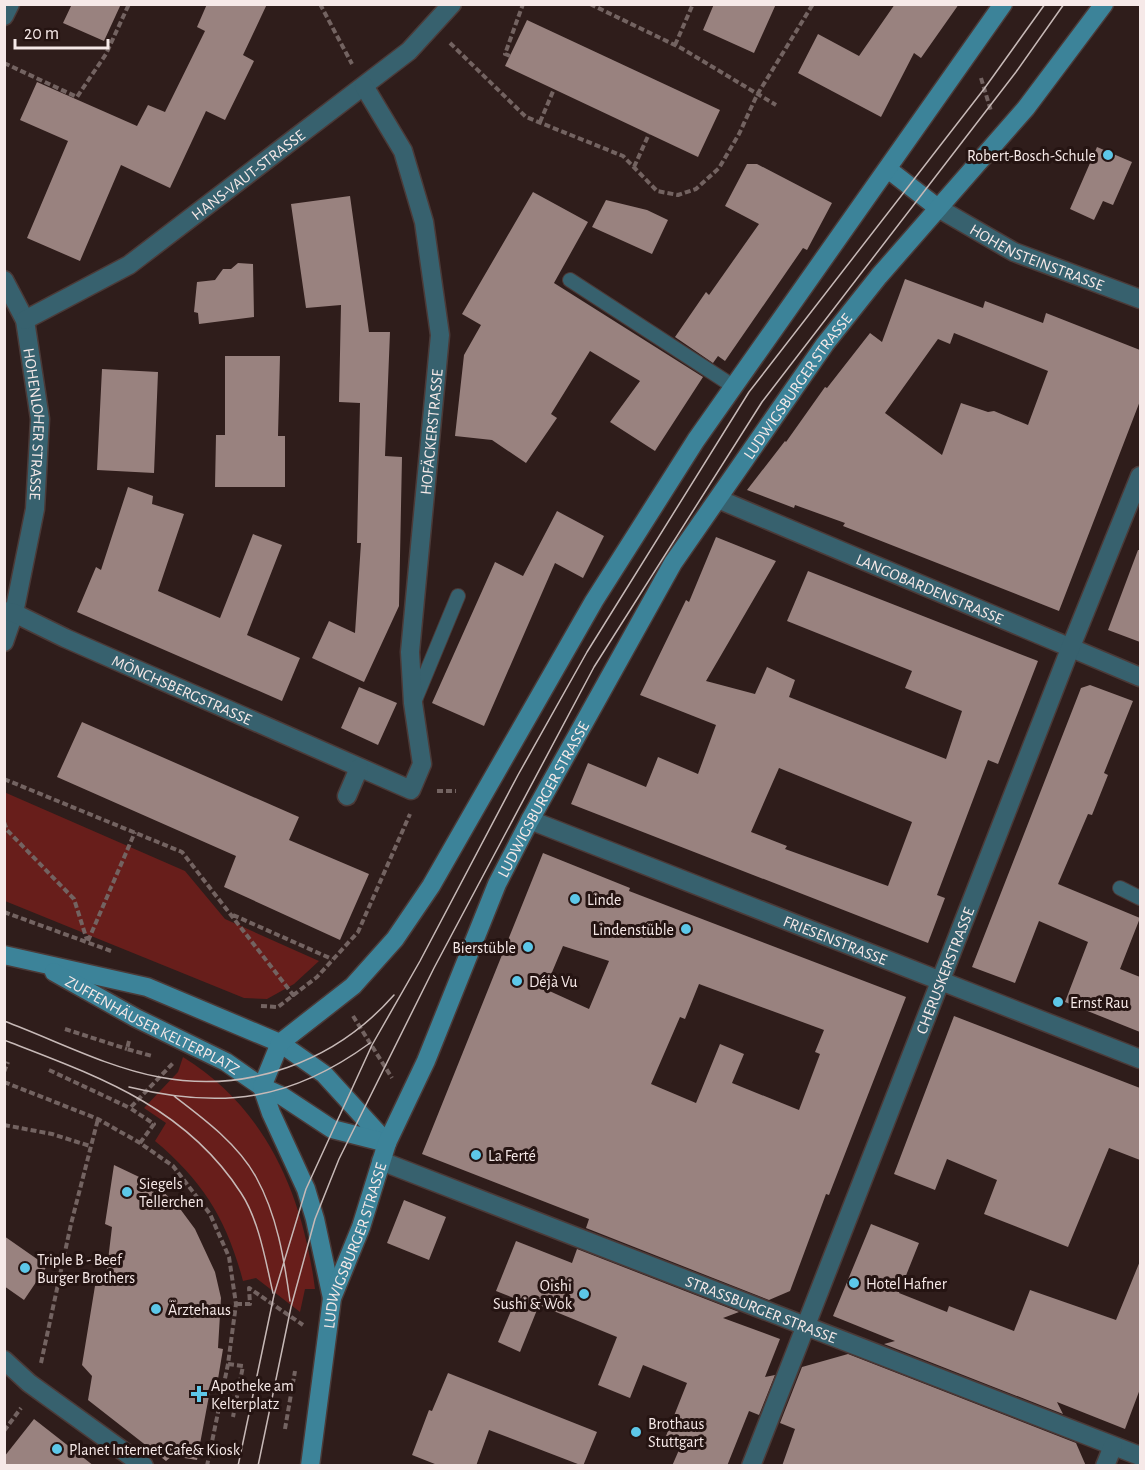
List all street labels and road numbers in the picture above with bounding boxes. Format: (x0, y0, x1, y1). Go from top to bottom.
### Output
street label: HANS-VAUT-STRASSE (189, 127, 308, 223)
street label: HOHENSTEINSTRASSE (967, 221, 1106, 294)
street label: LUDWIGSBURGER STRASSE (741, 310, 855, 462)
street label: HOHENLOHER STRASSE (20, 347, 47, 501)
street label: HOFÄCKERSTRASSE (418, 368, 446, 496)
street label: LANGOBARDENSTRASSE (854, 551, 1006, 628)
street label: MÖNCHSBERGSTRASSE (109, 653, 254, 728)
street label: LUDWIGSBURGER STRASSE (495, 719, 592, 880)
street label: CHERUSKERSTRASSE (913, 905, 977, 1036)
street label: FRIESENSTRASSE (781, 913, 890, 968)
street label: ZUFFENHÄUSER KELTERPLATZ (63, 973, 242, 1078)
street label: LUDWIGSBURGER STRASSE (321, 1160, 390, 1330)
street label: STRASSBURGER STRASSE (683, 1273, 839, 1346)

